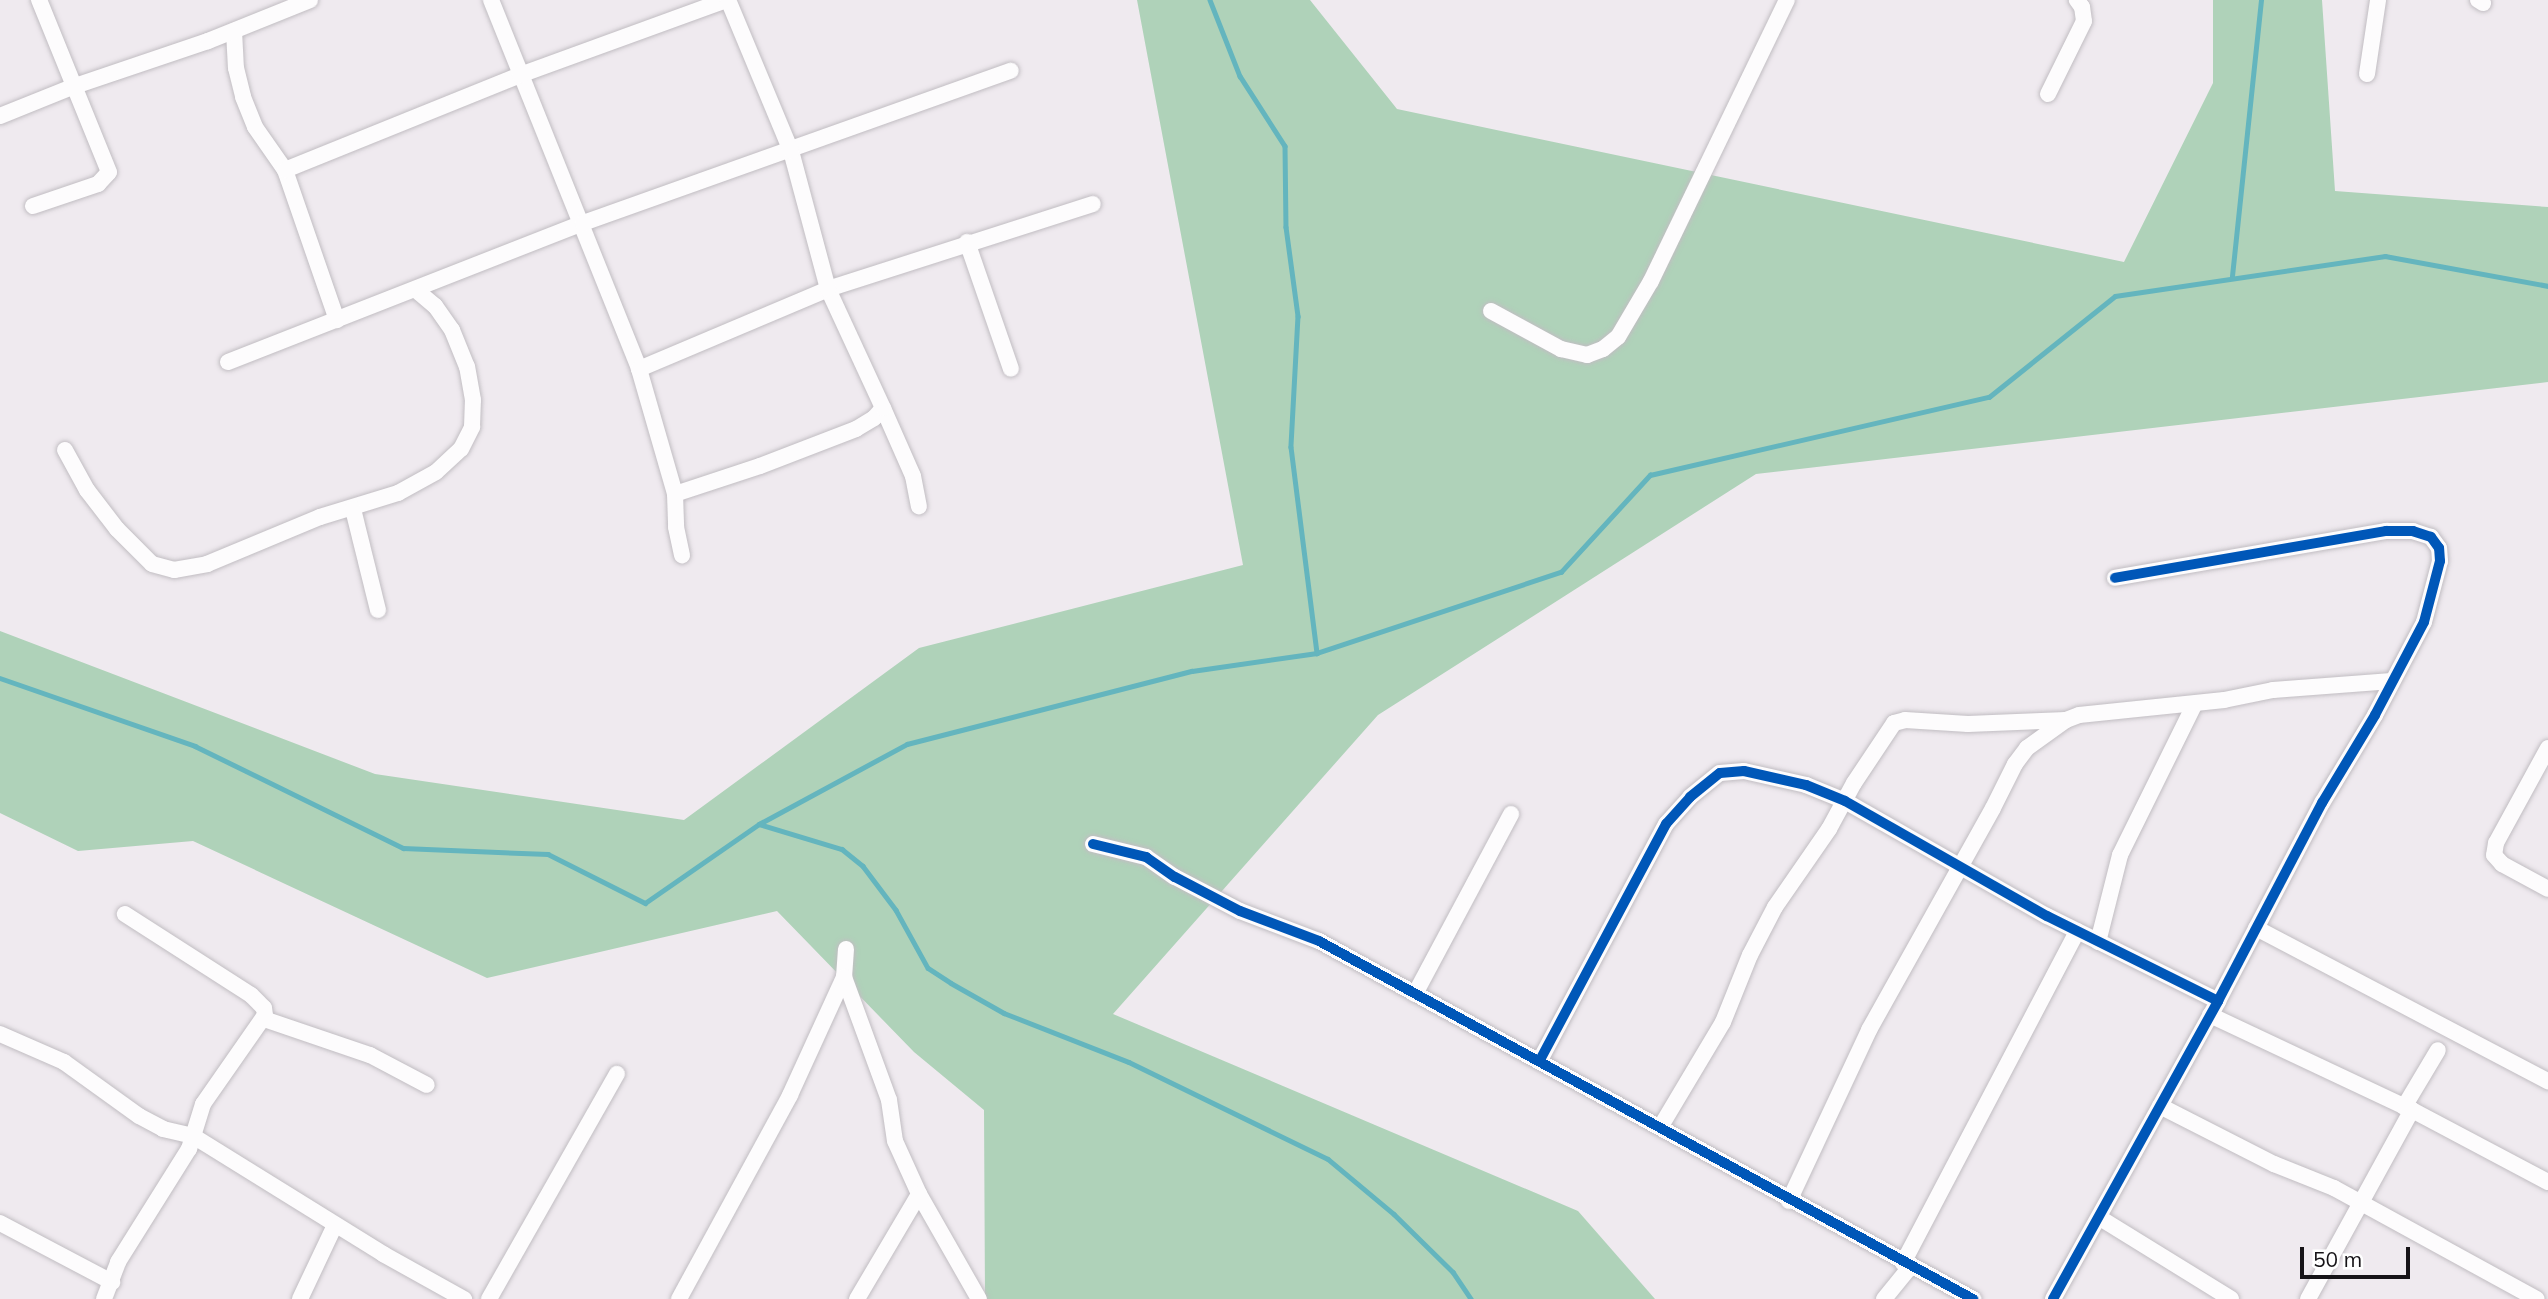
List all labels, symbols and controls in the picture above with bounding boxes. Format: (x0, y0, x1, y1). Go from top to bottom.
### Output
scale bar (2303, 1232, 2413, 1276)
text: 50 m (2313, 1246, 2362, 1272)

